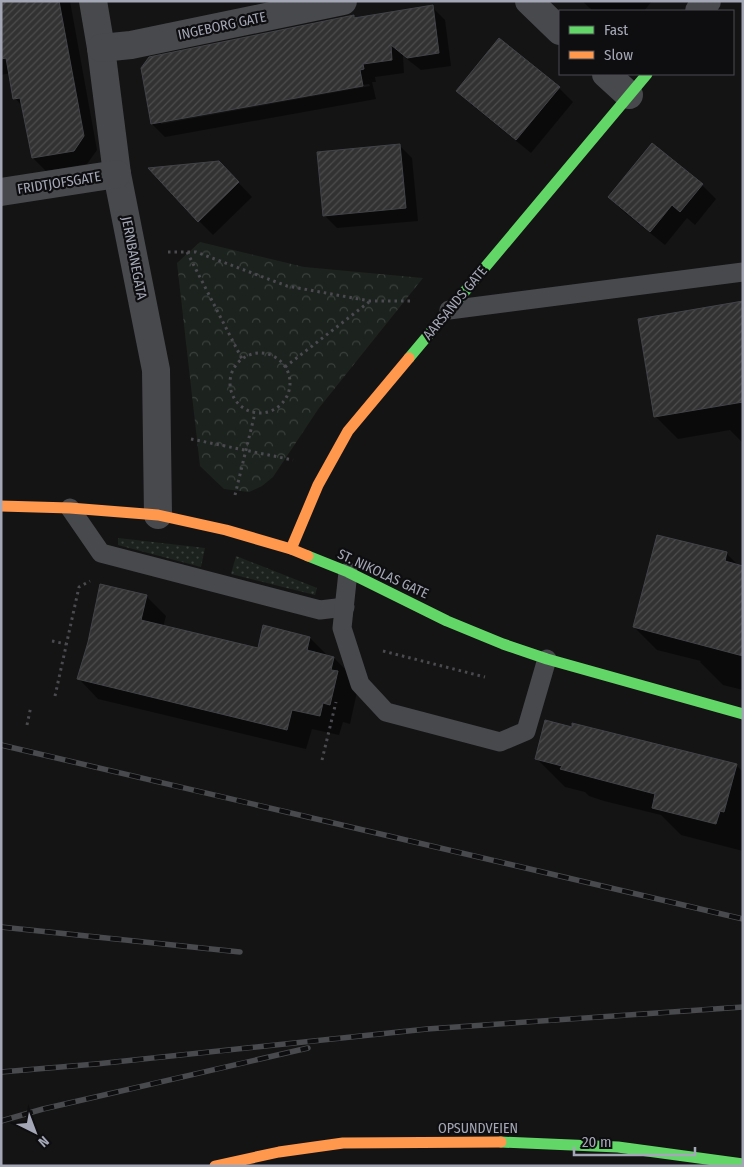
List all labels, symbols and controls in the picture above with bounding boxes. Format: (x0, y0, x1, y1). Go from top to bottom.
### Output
street label: INGEBORG GATE (176, 8, 268, 44)
legend (559, 10, 734, 75)
text: Fast (604, 21, 628, 39)
text: Slow (604, 46, 633, 64)
street label: FRIDTJOFSGATE (16, 168, 102, 198)
street label: JERNBANEGATA (118, 215, 150, 302)
street label: AARSANDS GATE (419, 262, 491, 343)
street label: ST. NIKOLAS GATE (335, 546, 431, 603)
north arrow (10, 1107, 60, 1157)
street label: OPSUNDVEIEN (438, 1120, 518, 1137)
scale bar (574, 1124, 695, 1156)
text: N (35, 1132, 52, 1150)
text: 20 m (582, 1133, 612, 1151)

